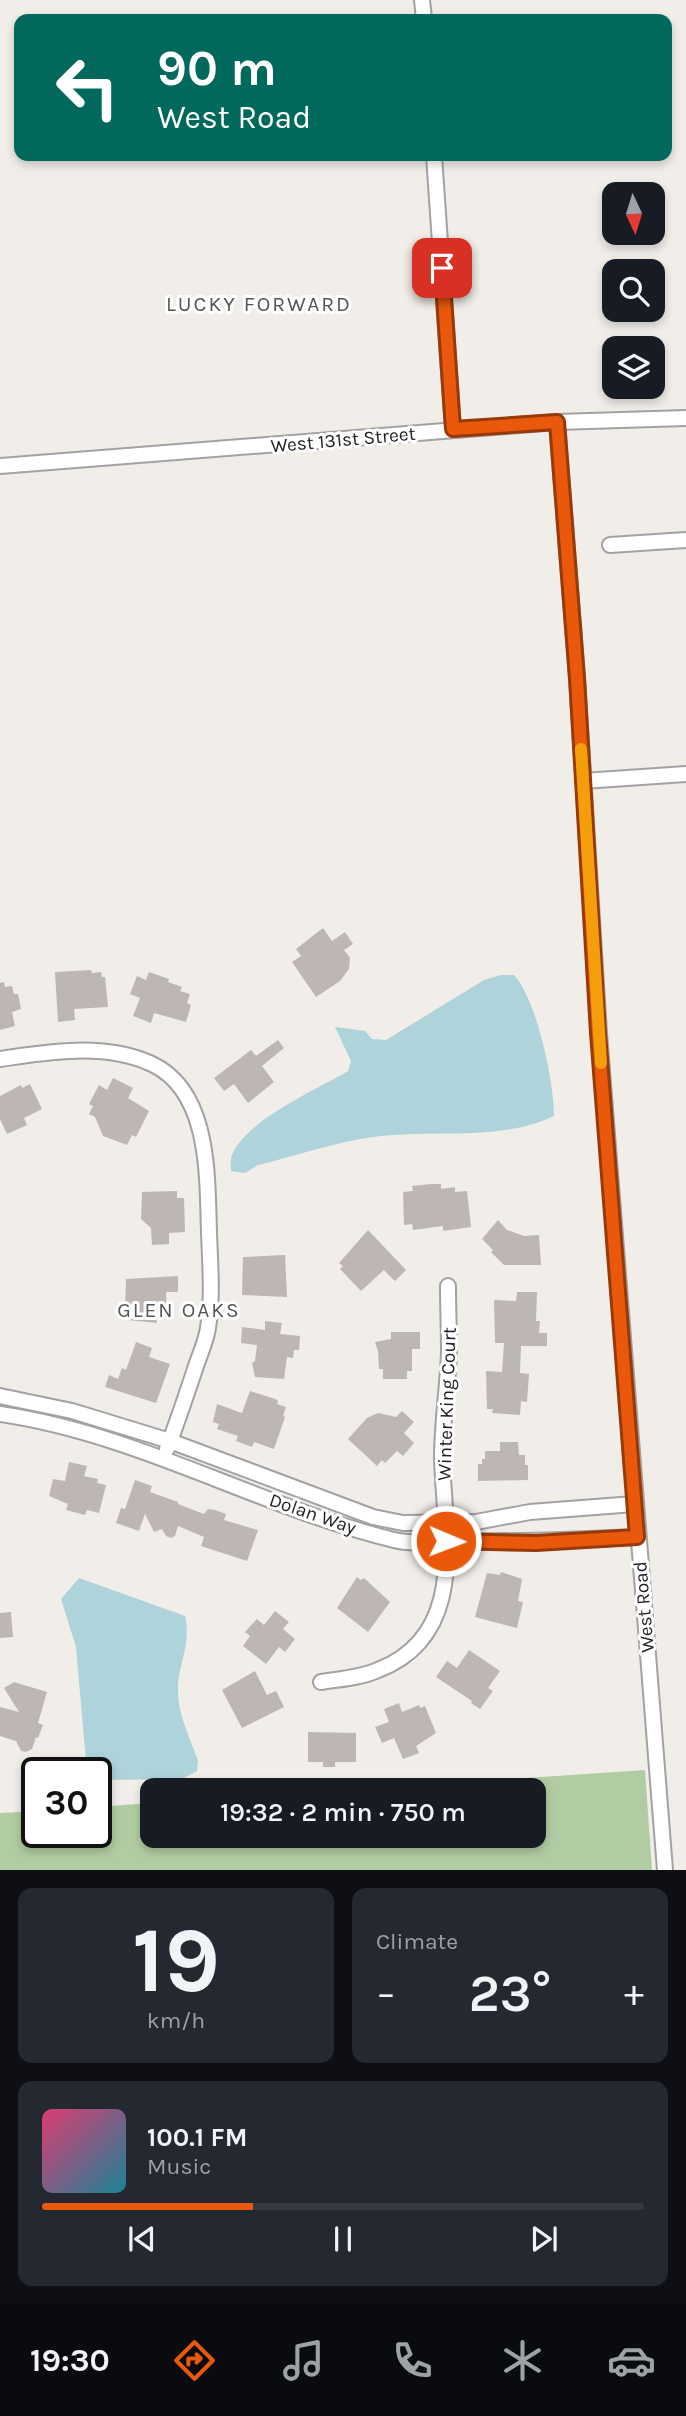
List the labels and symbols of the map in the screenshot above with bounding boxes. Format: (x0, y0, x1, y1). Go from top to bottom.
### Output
north arrow (602, 182, 665, 245)
pin (412, 238, 472, 298)
district label: LUCKY FORWARD (166, 292, 352, 316)
street label: West 131st Street (270, 423, 416, 457)
district label: GLEN OAKS (117, 1298, 241, 1322)
street label: Winter King Court (433, 1327, 461, 1481)
street label: Dolan Way (266, 1489, 359, 1539)
position arrow (409, 1504, 483, 1578)
street label: West Road (629, 1560, 659, 1653)
speed limit sign: 30 (21, 1757, 112, 1848)

